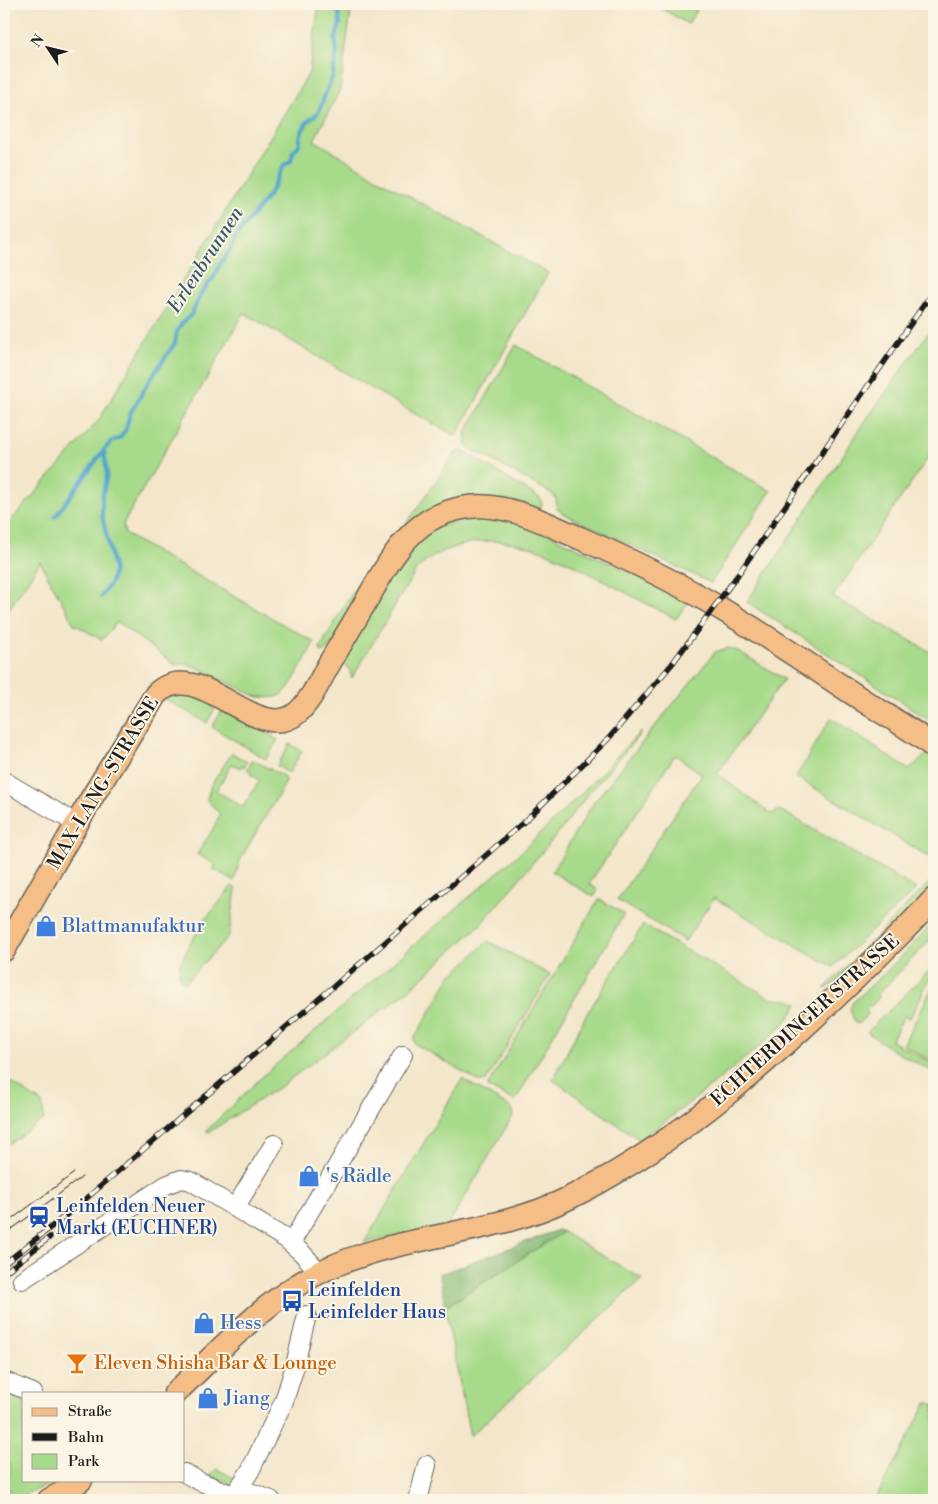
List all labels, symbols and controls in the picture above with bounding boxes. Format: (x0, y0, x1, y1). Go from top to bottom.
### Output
north arrow (22, 22, 72, 72)
text: N (28, 31, 49, 51)
water label: Erlenbrunnen (162, 202, 250, 319)
street label: MAX-LANG-STRASSE (42, 692, 164, 874)
shop icon: Blattmanufaktur (33, 913, 59, 939)
place label: Blattmanufaktur (61, 914, 205, 938)
street label: ECHTERDINGER STRASSE (706, 929, 904, 1111)
shop icon: 's Rädle (296, 1163, 322, 1189)
place label: 's Rädle (326, 1164, 392, 1188)
place label: Leinfelden Neuer Markt (EUCHNER) (56, 1194, 218, 1240)
station icon: Leinfelden Neuer Markt (EUCHNER) (26, 1204, 52, 1230)
place label: Leinfelden Leinfelder Haus (308, 1278, 446, 1324)
bus stop icon: Leinfelden Leinfelder Haus (279, 1288, 305, 1314)
shop icon: Hess (191, 1310, 217, 1336)
place label: Hess (220, 1311, 261, 1335)
bar icon: Eleven Shisha Bar & Lounge (64, 1350, 90, 1376)
place label: Eleven Shisha Bar & Lounge (94, 1351, 337, 1375)
shop icon: Jiang (195, 1385, 221, 1411)
place label: Jiang (223, 1386, 270, 1410)
legend (22, 1392, 185, 1482)
text: Straße (68, 1402, 112, 1421)
text: Bahn (67, 1428, 104, 1447)
text: Park (68, 1452, 100, 1471)

